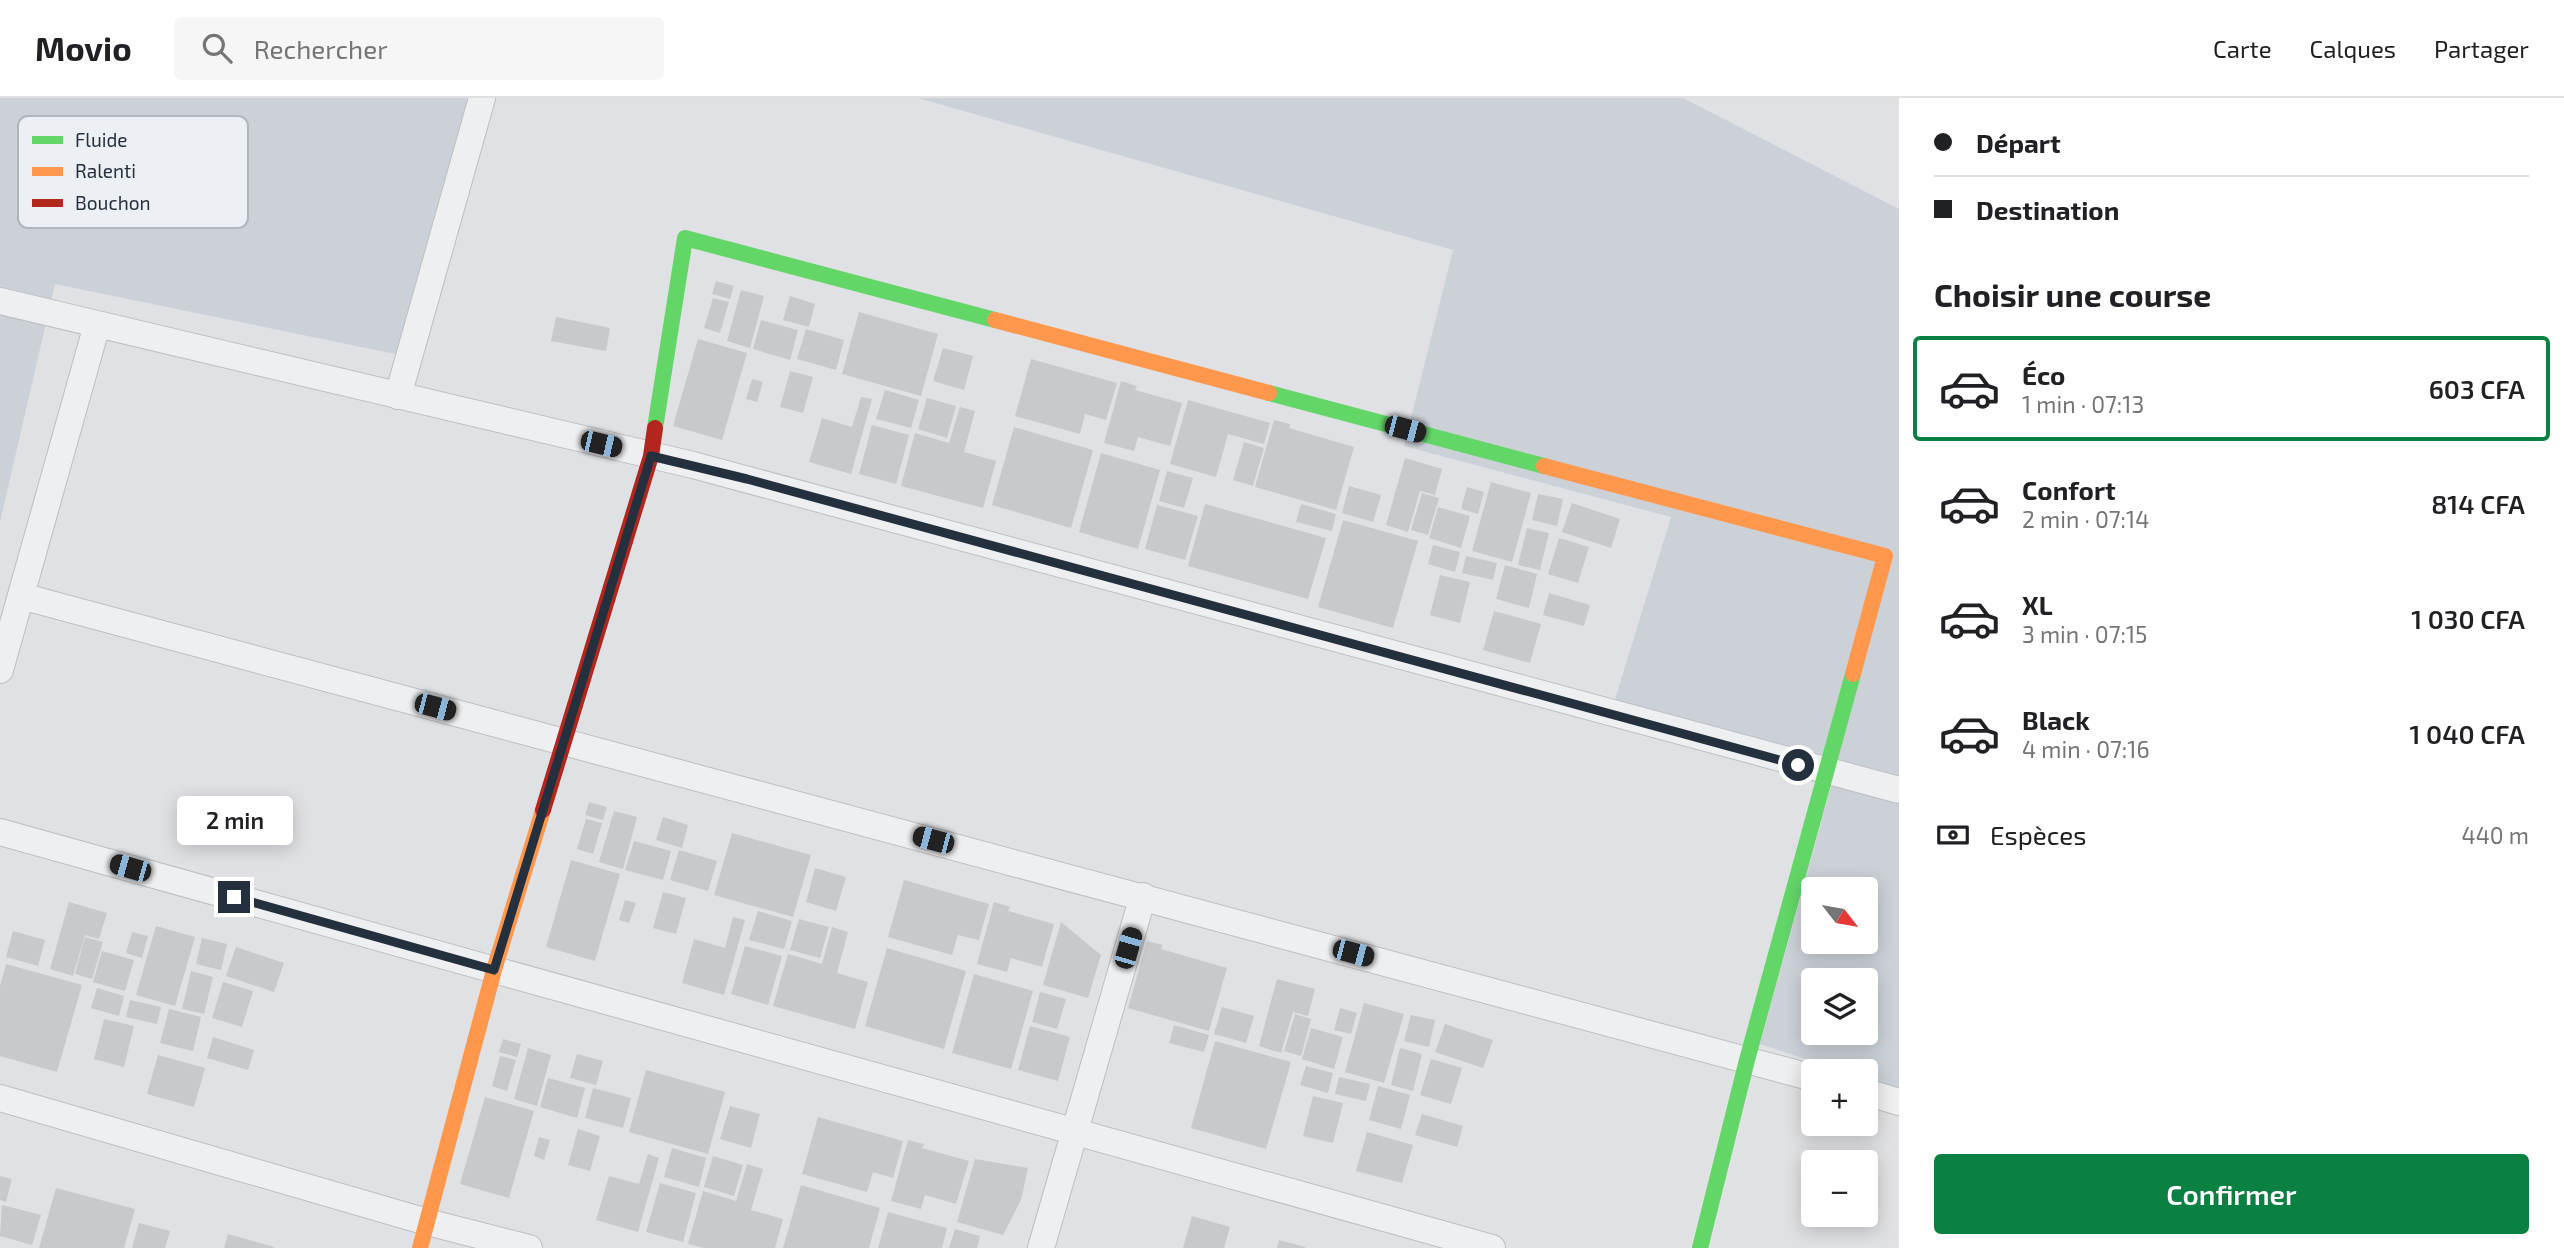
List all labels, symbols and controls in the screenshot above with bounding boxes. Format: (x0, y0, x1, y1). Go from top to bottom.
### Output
search box (174, 17, 664, 80)
text: Movio (35, 28, 132, 68)
icon: search (198, 29, 236, 67)
text: Rechercher (254, 33, 388, 64)
text: Carte (2213, 34, 2272, 63)
text: Calques (2310, 34, 2396, 63)
text: Partager (2434, 34, 2529, 63)
legend (18, 116, 248, 228)
text: Départ (1976, 127, 2061, 158)
text: Fluide (75, 128, 128, 151)
text: Ralenti (75, 159, 136, 182)
text: Bouchon (75, 191, 151, 214)
text: Destination (1976, 194, 2119, 225)
text: Choisir une course (1934, 275, 2211, 313)
icon: car (1938, 357, 2001, 420)
text: Éco (2022, 359, 2065, 390)
text: 603 CFA (2429, 373, 2525, 404)
text: 1 min · 07:13 (2022, 390, 2144, 418)
car (1382, 413, 1429, 445)
car (579, 429, 624, 459)
icon: car (1938, 472, 2001, 535)
text: Confort (2022, 474, 2116, 505)
text: 814 CFA (2431, 488, 2525, 519)
text: 2 min · 07:14 (2022, 505, 2149, 533)
icon: car (1938, 587, 2001, 650)
text: XL (2022, 589, 2053, 620)
text: 1 030 CFA (2411, 603, 2525, 634)
text: 3 min · 07:15 (2022, 620, 2147, 648)
car (412, 691, 459, 723)
icon: car (1938, 702, 2001, 765)
text: Black (2022, 704, 2090, 735)
text: 1 040 CFA (2409, 718, 2525, 749)
text: 4 min · 07:16 (2022, 735, 2150, 763)
route start (1782, 749, 1814, 781)
callout: 2 min (176, 796, 292, 844)
text: 2 min (206, 806, 264, 834)
icon: cash (1934, 816, 1972, 854)
text: Espèces (1990, 819, 2087, 850)
text: 440 m (2462, 821, 2529, 849)
car (910, 824, 957, 856)
car (107, 852, 154, 884)
north arrow (1801, 877, 1878, 954)
map controls (1801, 877, 1878, 1227)
route end (218, 881, 250, 913)
car (1113, 925, 1144, 971)
car (1330, 937, 1377, 969)
button: layers (1801, 968, 1878, 1045)
button: + (1801, 1059, 1878, 1136)
button: − (1801, 1150, 1878, 1227)
button: Confirmer (1934, 1154, 2529, 1234)

